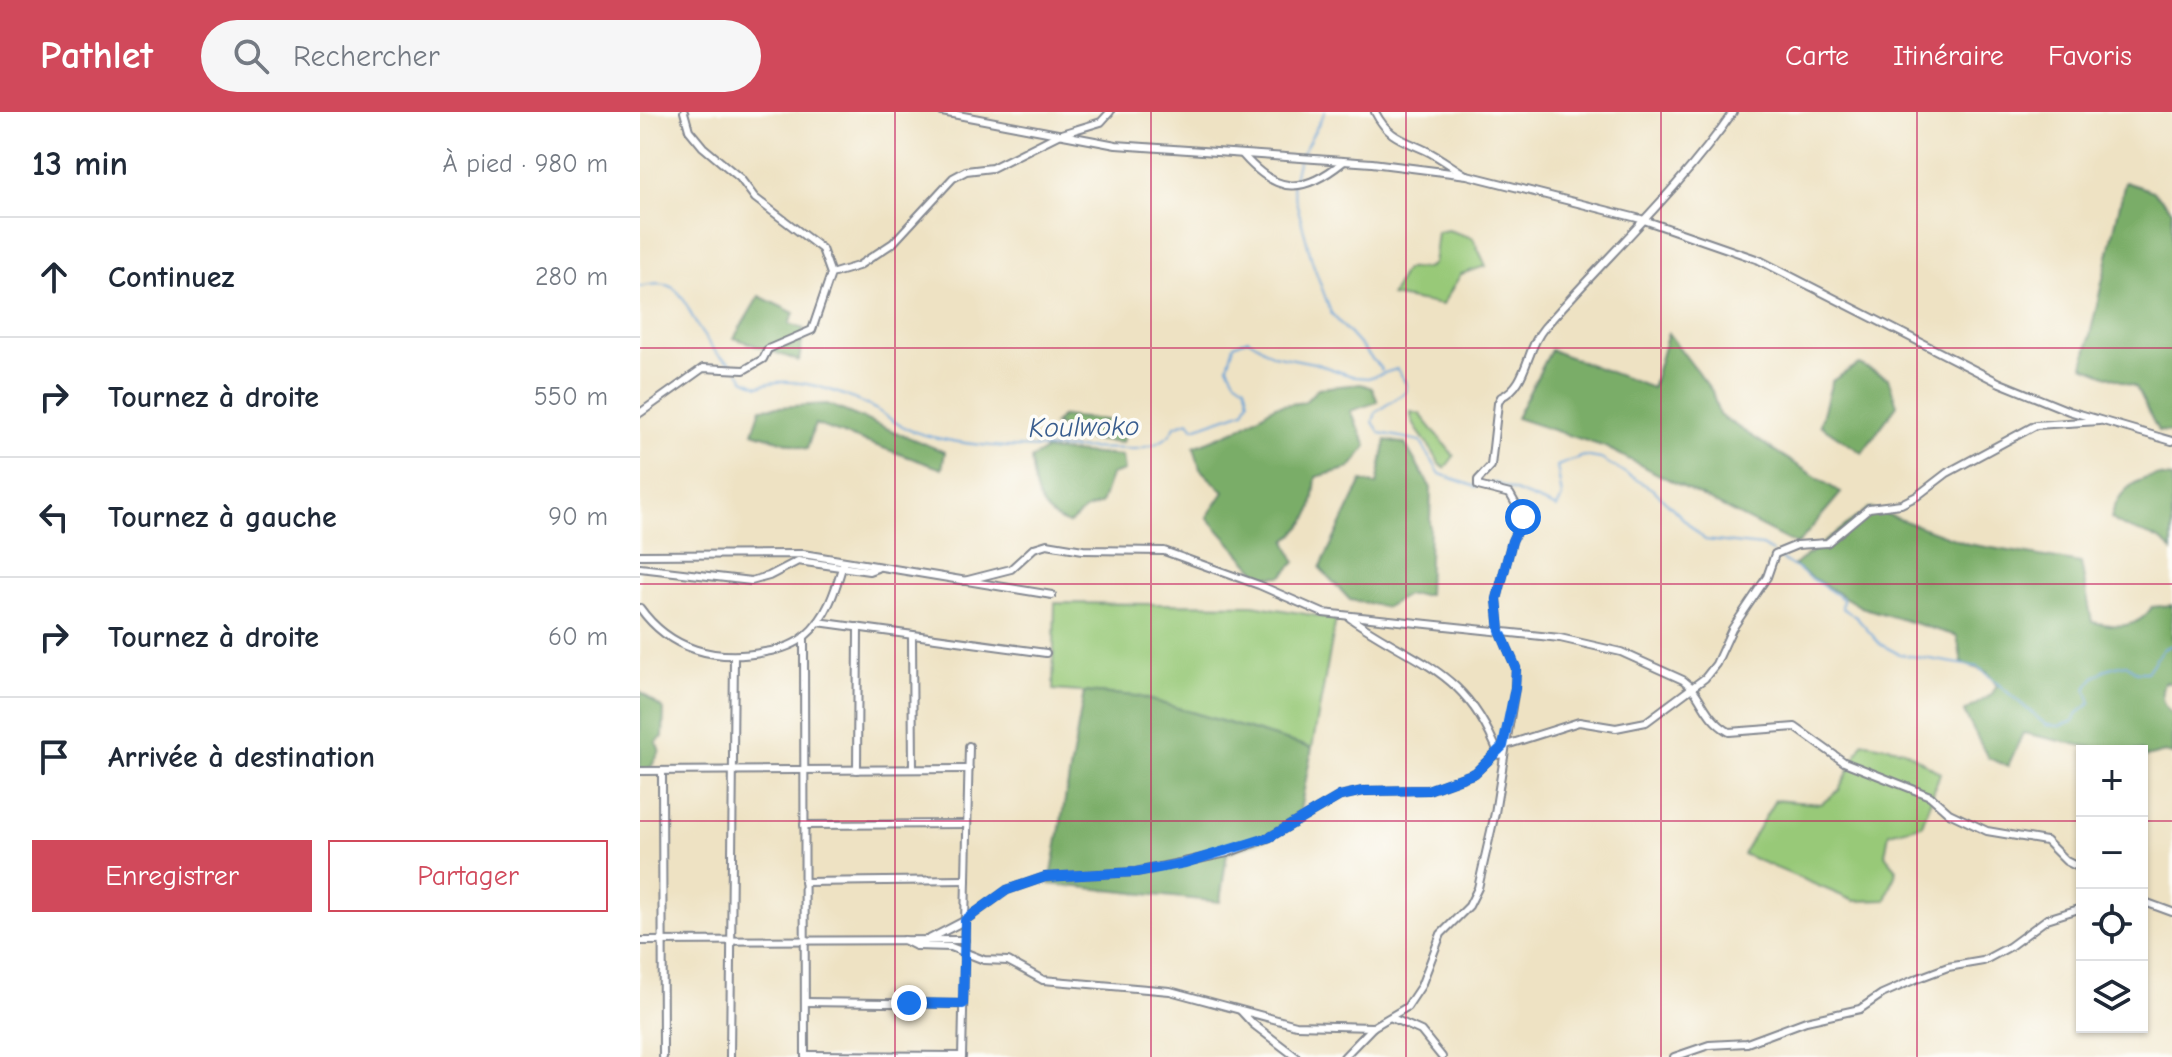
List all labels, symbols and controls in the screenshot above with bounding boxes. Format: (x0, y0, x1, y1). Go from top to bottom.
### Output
search box (201, 20, 761, 92)
text: Pathlet (40, 34, 153, 78)
icon: search (229, 34, 273, 78)
text: Rechercher (293, 39, 440, 74)
text: Carte (1785, 40, 1849, 72)
text: Itinéraire (1893, 40, 2004, 72)
text: Favoris (2048, 40, 2132, 72)
text: 13 min (32, 144, 128, 184)
text: À pied · 980 m (443, 149, 608, 179)
icon: ahead (32, 255, 76, 299)
text: Continuez (108, 260, 234, 295)
text: 280 m (535, 262, 608, 292)
icon: right (32, 375, 76, 419)
text: Tournez à droite (108, 380, 319, 415)
text: 550 m (534, 382, 608, 412)
water label: Koulwoko (1028, 410, 1140, 444)
icon: left (32, 495, 76, 539)
route start (1505, 499, 1541, 535)
text: Tournez à gauche (108, 500, 337, 535)
text: 90 m (548, 502, 608, 532)
icon: right (32, 615, 76, 659)
text: Tournez à droite (108, 620, 319, 655)
text: 60 m (548, 622, 608, 652)
icon: arrive (32, 735, 76, 779)
text: Arrivée à destination (108, 740, 375, 775)
map controls (2076, 745, 2148, 1033)
button: + (2076, 745, 2148, 817)
button: − (2076, 817, 2148, 889)
button: Enregistrer (32, 840, 312, 912)
button: Partager (328, 840, 608, 912)
button: locate (2076, 889, 2148, 961)
button: layers (2076, 961, 2148, 1033)
route end (891, 985, 927, 1021)

